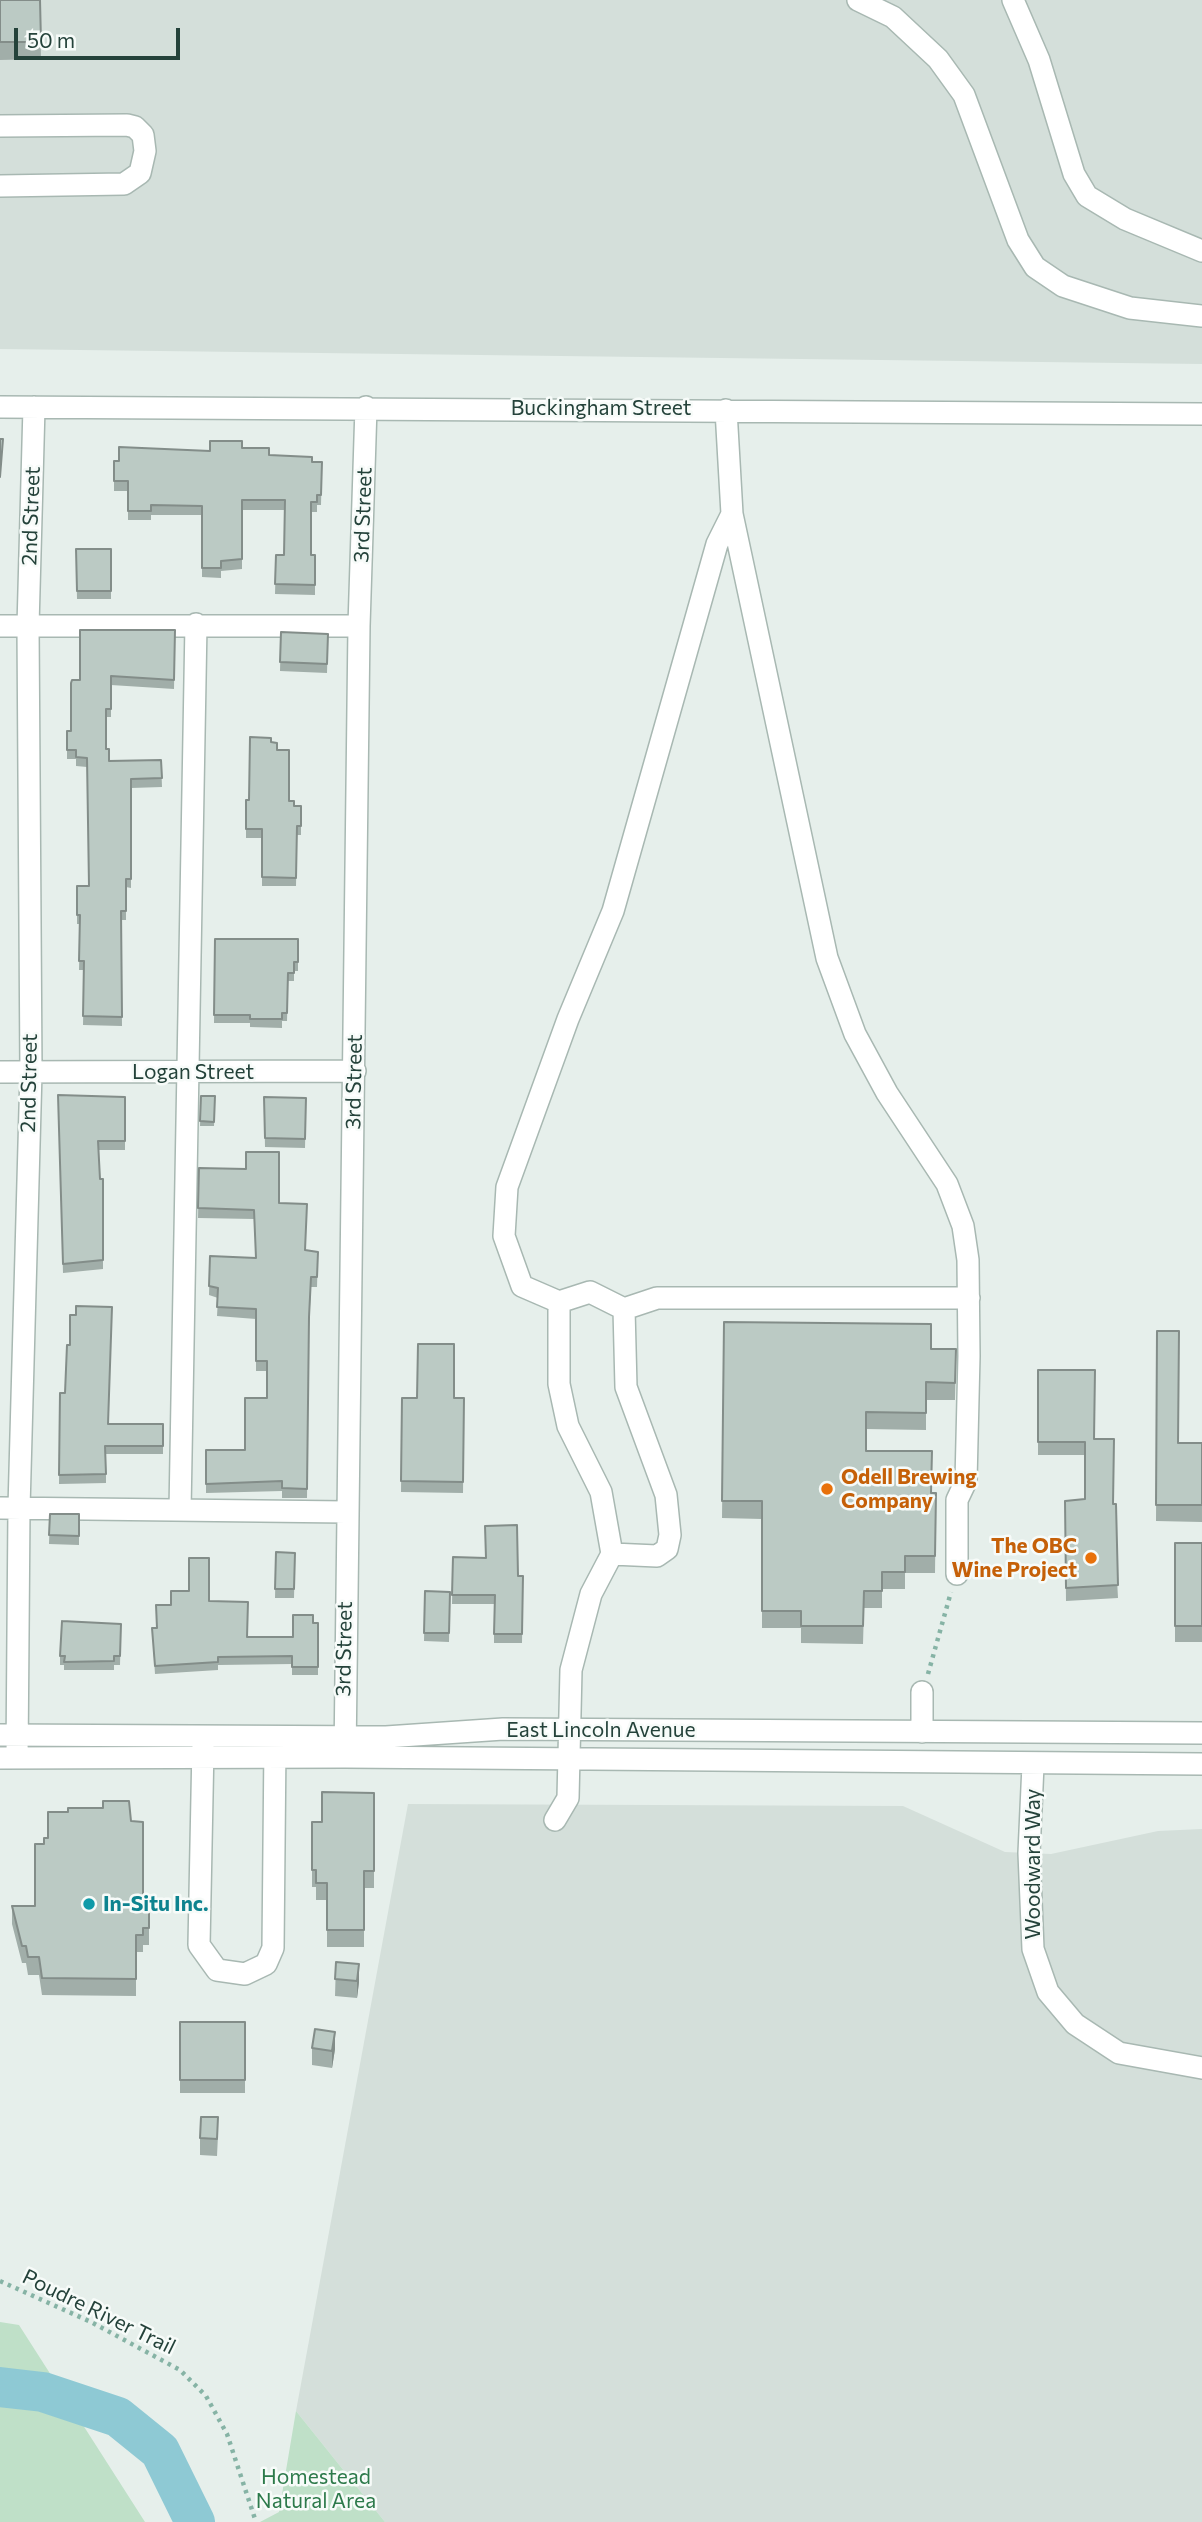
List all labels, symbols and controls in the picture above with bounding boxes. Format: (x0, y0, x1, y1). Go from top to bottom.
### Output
scale bar (18, 14, 184, 58)
text: 50 m (27, 27, 75, 52)
street label: Buckingham Street (511, 395, 691, 421)
street label: 2nd Street (17, 466, 45, 566)
street label: 3rd Street (349, 467, 377, 563)
street label: 2nd Street (16, 1033, 42, 1133)
street label: 3rd Street (341, 1034, 367, 1130)
street label: Logan Street (132, 1059, 254, 1085)
place label: Odell Brewing Company (841, 1464, 977, 1514)
marker: Odell Brewing Company (819, 1481, 835, 1497)
place label: The OBC Wine Project (951, 1533, 1077, 1583)
marker: The OBC Wine Project (1083, 1550, 1099, 1566)
street label: 3rd Street (331, 1601, 357, 1697)
street label: East Lincoln Avenue (506, 1717, 696, 1743)
street label: Woodward Way (1020, 1789, 1046, 1939)
place label: In-Situ Inc. (103, 1891, 209, 1917)
marker: In-Situ Inc. (81, 1896, 97, 1912)
street label: Poudre River Trail (18, 2264, 180, 2360)
park label: Homestead Natural Area (256, 2464, 376, 2514)

